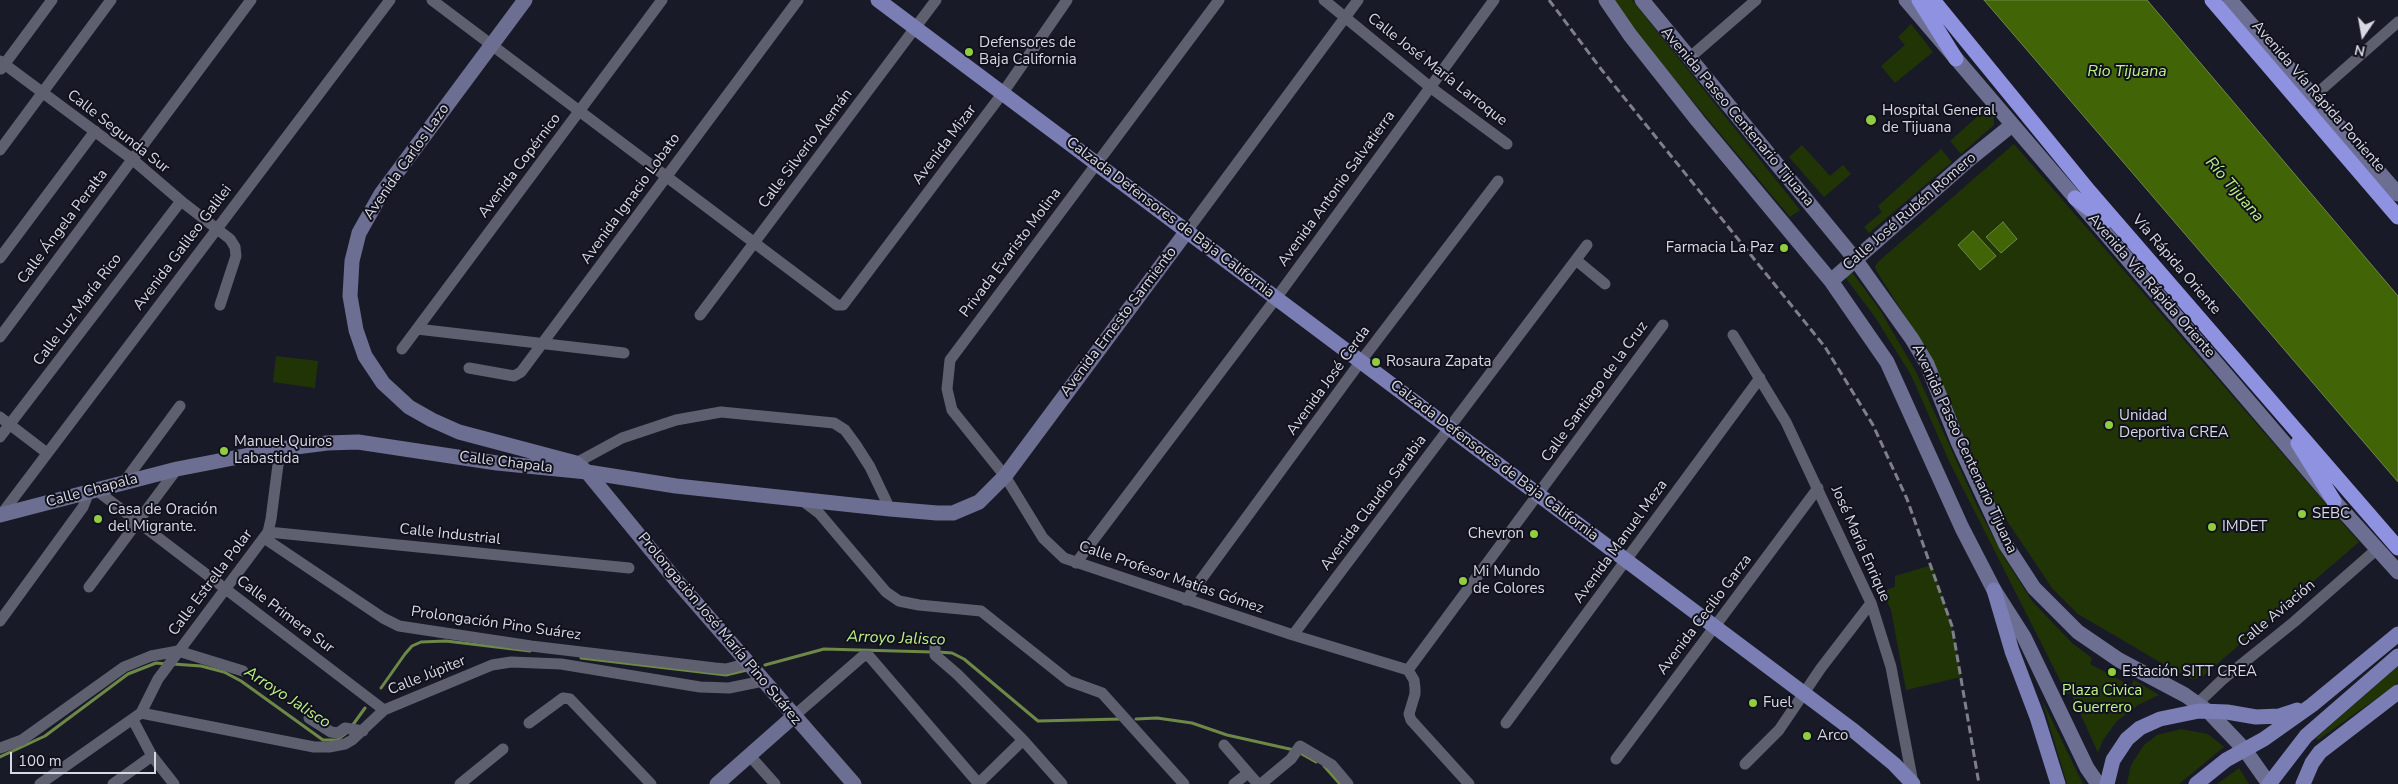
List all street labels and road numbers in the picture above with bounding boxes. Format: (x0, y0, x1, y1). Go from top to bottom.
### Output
street label: Calle José María Larroque (1364, 10, 1510, 130)
street label: Avenida Vía Rápida Poniente (2248, 18, 2388, 176)
street label: Avenida Paseo Centenario Tijuana (1657, 24, 1817, 210)
street label: Calle Segunda Sur (63, 86, 173, 178)
street label: Calle Silverio Alemán (755, 86, 857, 212)
street label: Avenida Carlos Lazo (360, 101, 454, 223)
street label: Avenida Mizar (909, 102, 981, 188)
street label: Avenida Antonio Salvatierra (1274, 108, 1400, 270)
street label: Avenida Copérnico (475, 110, 565, 222)
street label: Avenida Ignacio Lobato (578, 130, 684, 268)
street label: Calzada Defensores de Baja California (1062, 134, 1278, 302)
street label: Calle José Rubén Romero (1840, 149, 1980, 275)
street label: Calle Ángela Peralta (14, 166, 112, 288)
street label: Avenida Galileo Galilei (130, 182, 236, 314)
street label: Privada Evaristo Molina (956, 185, 1066, 321)
street label: Avenida Vía Rápida Oriente (2084, 210, 2218, 362)
street label: Vía Rápida Oriente (2128, 211, 2224, 319)
street label: Avenida Ernesto Sarmiento (1057, 244, 1181, 400)
street label: Calle Luz María Rico (30, 250, 126, 370)
street label: Calle Santiago de la Cruz (1538, 318, 1652, 466)
street label: Avenida José Cerda (1283, 323, 1375, 439)
street label: Avenida Paseo Centenario Tijuana (1907, 342, 2021, 556)
street label: Calzada Defensores de Baja California (1386, 377, 1602, 545)
street label: Avenida Claudio Sarabia (1317, 432, 1431, 574)
street label: Calle Chapala (458, 448, 554, 478)
street label: Calle Chapala (44, 470, 140, 512)
street label: Avenida Manuel Meza (1570, 477, 1672, 607)
street label: José María Enrique (1826, 483, 1894, 605)
street label: Calle Industrial (399, 521, 501, 549)
street label: Calle Estrella Polar (165, 526, 257, 640)
street label: Prolongaciòn José María Pino Suárez (633, 529, 805, 729)
street label: Calle Profesor Matías Gómez (1076, 538, 1266, 618)
street label: Avenida Cecilio Garza (1654, 551, 1756, 679)
street label: Calle Primera Sur (233, 572, 337, 658)
street label: Calle Aviación (2235, 576, 2319, 652)
street label: Prolongación Pino Suárez (410, 603, 582, 645)
street label: Calle Júpiter (385, 652, 469, 700)

